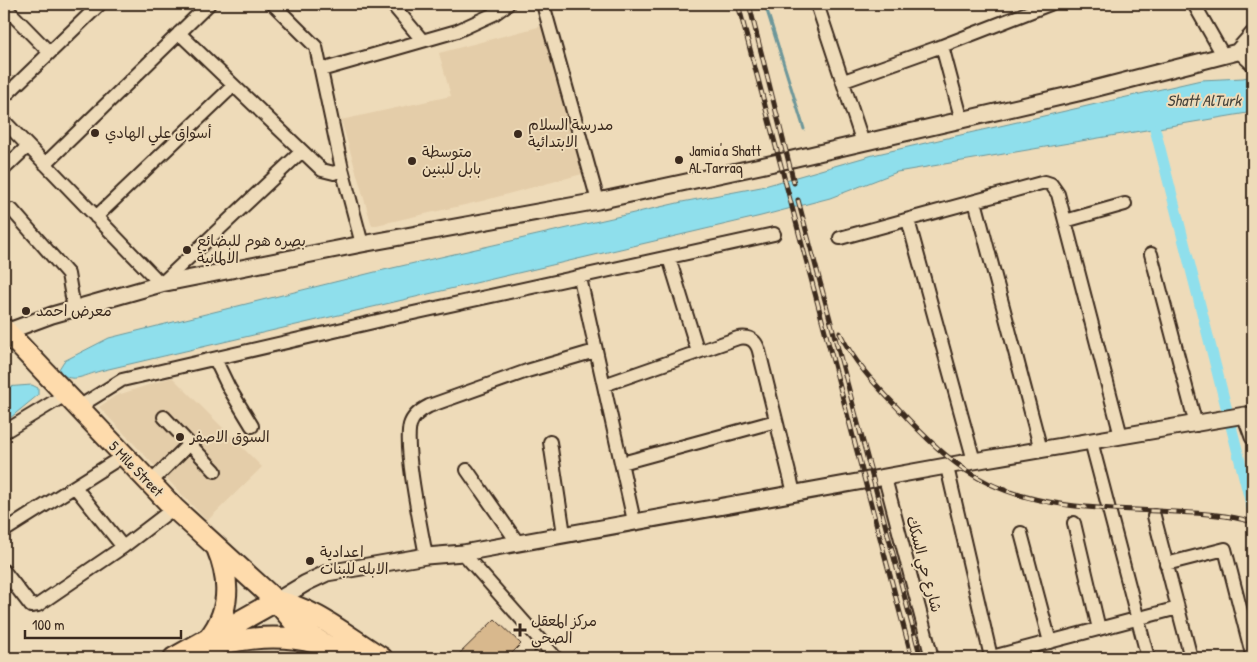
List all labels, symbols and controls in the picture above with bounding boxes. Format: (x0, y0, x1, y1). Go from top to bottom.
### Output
water label: Shatt AlTurk (1167, 89, 1242, 111)
place label: مدرسة السلام الابتدائية (528, 114, 613, 152)
place label: أسواق علي الهادي (105, 122, 212, 146)
marker: أسواق علي الهادي (89, 127, 101, 139)
marker: مدرسة السلام الابتدائية (512, 128, 524, 140)
place label: Jamia'a Shatt AL Tarraq (689, 140, 762, 178)
place label: متوسطة بابل للبنين (422, 141, 481, 179)
marker: Jamia'a Shatt AL Tarraq (673, 154, 685, 166)
marker: متوسطة بابل للبنين (406, 155, 418, 167)
place label: بصره هوم للبضائع الالمانية (197, 230, 306, 268)
marker: بصره هوم للبضائع الالمانية (181, 244, 193, 256)
place label: معرض احمد (36, 300, 112, 321)
marker: معرض احمد (20, 305, 32, 317)
place label: السوق الاصفر (189, 426, 270, 447)
marker: السوق الاصفر (174, 431, 186, 443)
street label: 5 Mile Street (104, 436, 169, 502)
street label: شارع حي السكك (899, 513, 947, 615)
place label: اعدادية الابله للبنات (320, 541, 388, 579)
marker: اعدادية الابله للبنات (304, 555, 316, 567)
scale bar (25, 607, 181, 639)
place label: مركز المعقل الصحي (531, 610, 597, 651)
text: 100 m (32, 614, 65, 635)
marker: مركز المعقل الصحي (513, 623, 527, 637)

